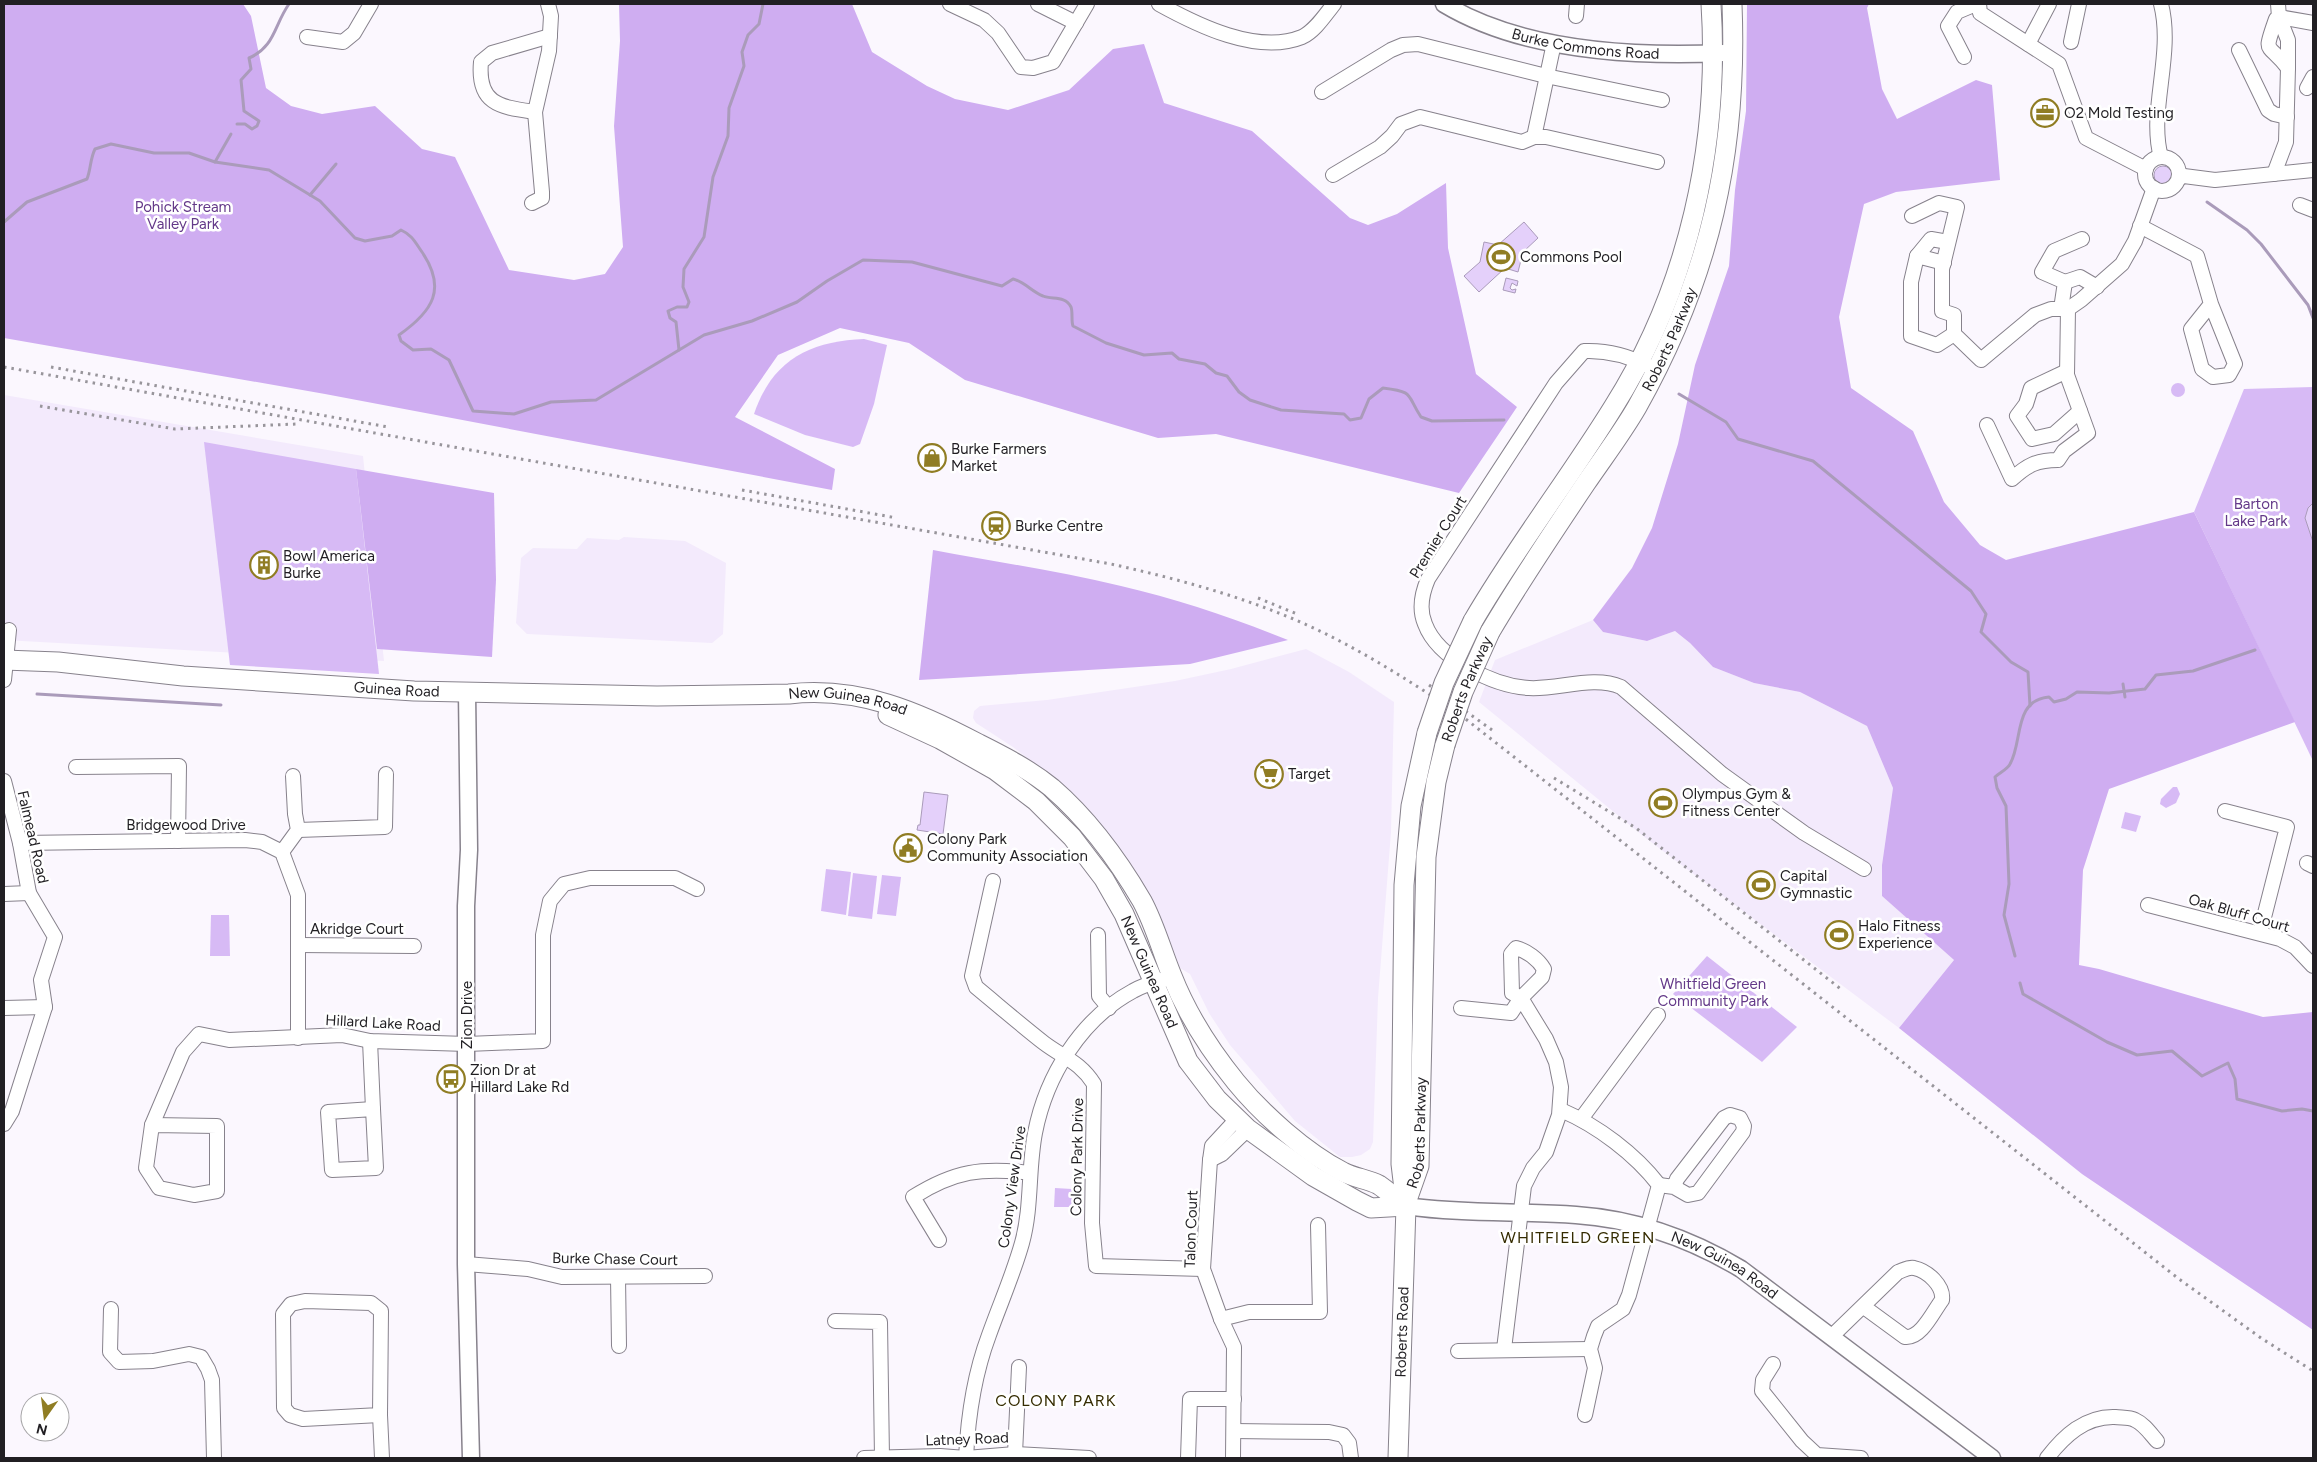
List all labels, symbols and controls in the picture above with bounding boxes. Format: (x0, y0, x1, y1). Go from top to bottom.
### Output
street label: Burke Commons Road (1510, 25, 1660, 63)
office icon: O2 Mold Testing (2030, 98, 2060, 128)
place label: O2 Mold Testing (2064, 104, 2174, 122)
park label: Pohick Stream Valley Park (135, 198, 231, 233)
sports icon: Commons Pool (1486, 242, 1516, 272)
place label: Commons Pool (1520, 248, 1622, 266)
street label: Roberts Parkway (1638, 285, 1700, 394)
place label: Burke Farmers Market (951, 440, 1046, 475)
shop icon: Burke Farmers Market (917, 443, 947, 473)
street label: Premier Court (1406, 492, 1471, 582)
park label: Barton Lake Park (2225, 495, 2288, 530)
station icon: Burke Centre (981, 511, 1011, 541)
place label: Burke Centre (1015, 517, 1103, 535)
place label: Bowl America Burke (283, 547, 375, 582)
building icon: Bowl America Burke (249, 550, 279, 580)
street label: Roberts Parkway (1438, 633, 1496, 744)
street label: Guinea Road (353, 678, 440, 701)
street label: New Guinea Road (787, 684, 910, 719)
supermarket icon: Target (1254, 759, 1284, 789)
place label: Target (1288, 765, 1331, 783)
place label: Olympus Gym & Fitness Center (1682, 785, 1791, 820)
sports icon: Olympus Gym & Fitness Center (1648, 788, 1678, 818)
street label: Falmead Road (14, 789, 52, 885)
street label: Bridgewood Drive (126, 816, 246, 834)
place label: Colony Park Community Association (927, 830, 1088, 865)
public building icon: Colony Park Community Association (893, 833, 923, 863)
place label: Capital Gymnastic (1780, 867, 1852, 902)
sports icon: Capital Gymnastic (1746, 870, 1776, 900)
street label: Oak Bluff Court (2186, 890, 2292, 936)
street label: New Guinea Road (1117, 913, 1182, 1031)
place label: Halo Fitness Experience (1858, 917, 1940, 952)
street label: Akridge Court (310, 920, 404, 938)
sports icon: Halo Fitness Experience (1824, 920, 1854, 950)
park label: Whitfield Green Community Park (1657, 975, 1769, 1010)
street label: Zion Drive (458, 981, 476, 1049)
street label: Hillard Lake Road (325, 1011, 441, 1035)
place label: Zion Dr at Hillard Lake Rd (470, 1061, 569, 1096)
bus stop icon: Zion Dr at Hillard Lake Rd (436, 1064, 466, 1094)
street label: Roberts Parkway (1403, 1077, 1430, 1191)
street label: Colony Park Drive (1067, 1098, 1087, 1216)
street label: Colony View Drive (995, 1125, 1029, 1249)
street label: Talon Court (1181, 1190, 1201, 1268)
street label: New Guinea Road (1669, 1227, 1782, 1303)
district label: WHITFIELD GREEN (1501, 1228, 1655, 1247)
street label: Burke Chase Court (552, 1249, 678, 1269)
street label: Roberts Road (1392, 1286, 1412, 1378)
district label: COLONY PARK (995, 1391, 1117, 1410)
north arrow (20, 1392, 70, 1442)
text: N (35, 1420, 49, 1439)
street label: Latney Road (925, 1429, 1009, 1449)

